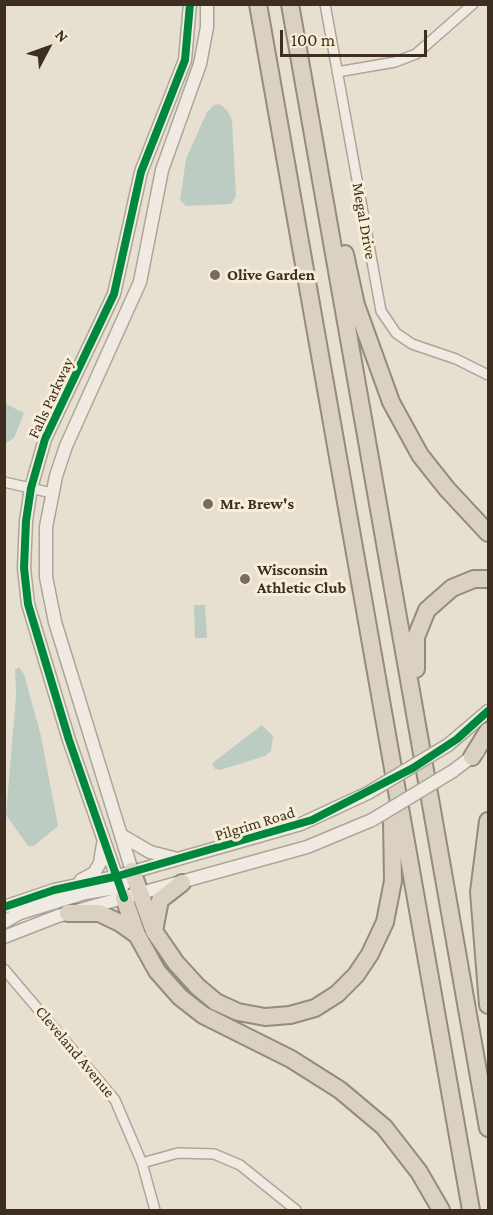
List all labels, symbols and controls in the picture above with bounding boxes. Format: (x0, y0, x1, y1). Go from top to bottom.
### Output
north arrow (18, 18, 78, 78)
scale bar (283, 18, 430, 56)
text: N (52, 26, 72, 46)
text: 100 m (291, 30, 335, 50)
street label: Megal Drive (348, 181, 380, 261)
place label: Olive Garden (227, 265, 315, 285)
marker: Olive Garden (208, 268, 222, 282)
street label: Falls Parkway (24, 354, 78, 442)
place label: Mr. Brew's (220, 494, 294, 514)
marker: Mr. Brew's (201, 497, 215, 511)
place label: Wisconsin Athletic Club (257, 560, 346, 598)
marker: Wisconsin Athletic Club (238, 572, 252, 586)
street label: Pilgrim Road (213, 803, 297, 845)
street label: Cleveland Avenue (31, 1002, 119, 1102)

